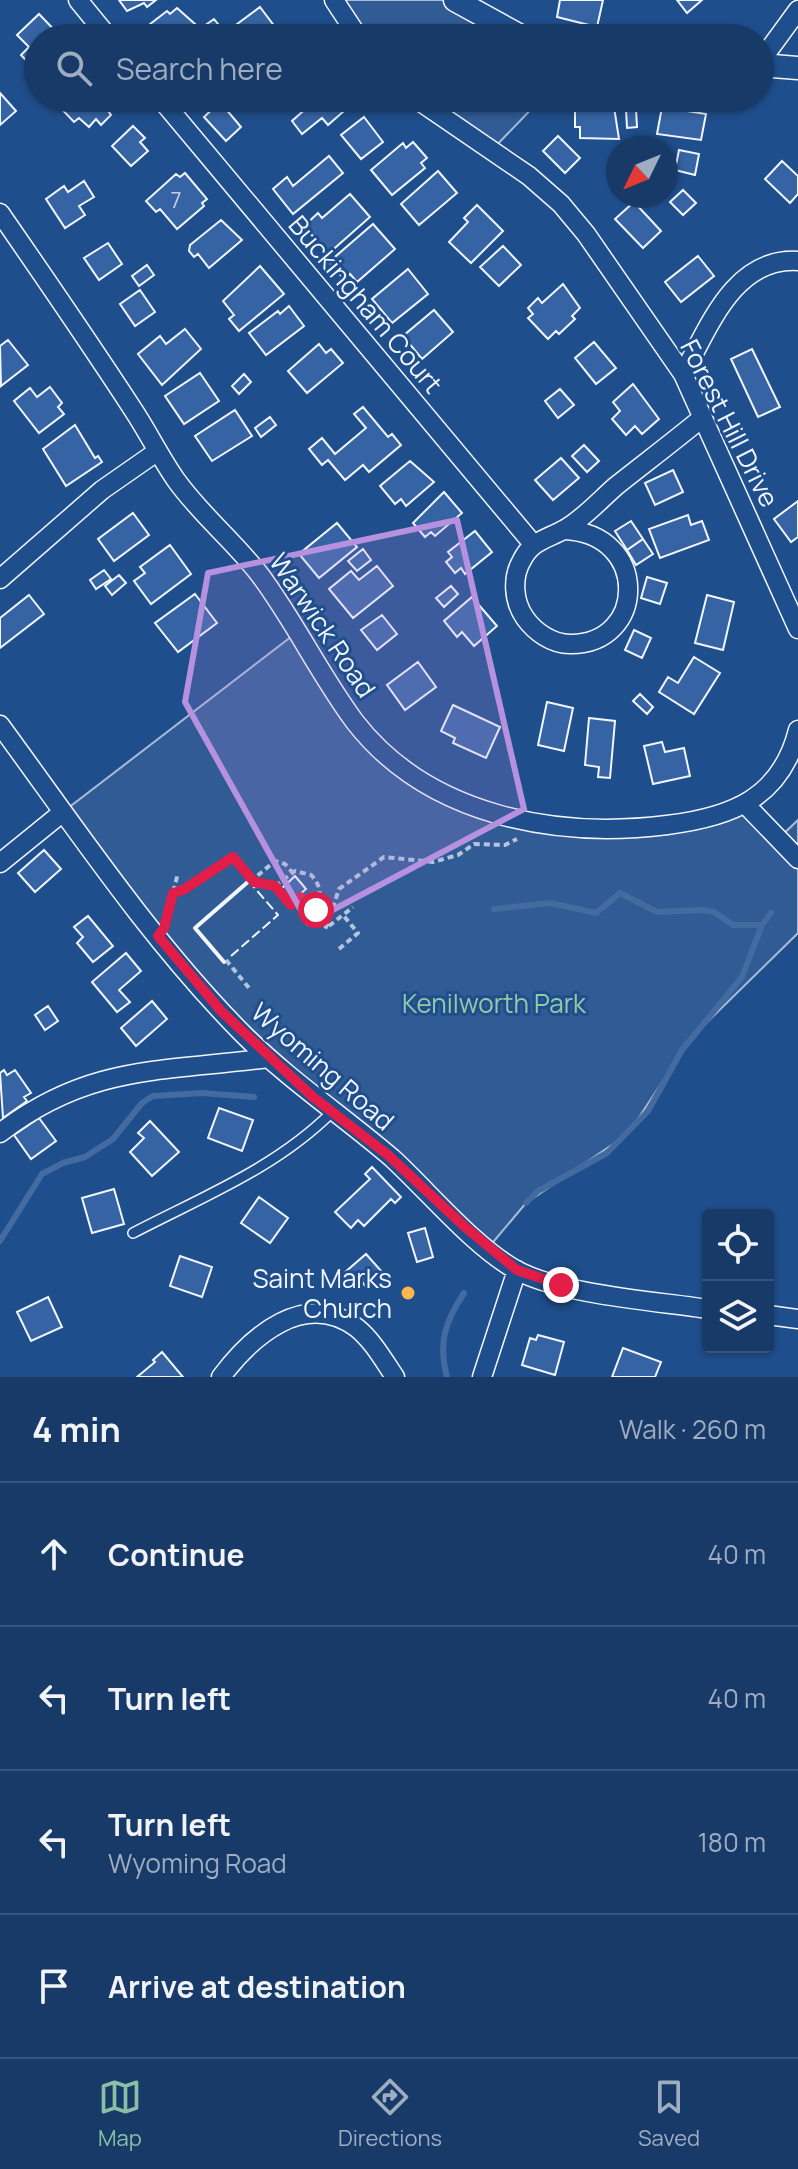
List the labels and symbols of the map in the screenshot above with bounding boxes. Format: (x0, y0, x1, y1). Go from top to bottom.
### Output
north arrow (606, 136, 678, 208)
house number: 7 (170, 185, 182, 215)
street label: Buckingham Court (281, 207, 451, 401)
street label: Forest Hill Drive (672, 333, 788, 513)
street label: Warwick Road (261, 546, 385, 704)
route start (298, 892, 334, 928)
park label: Kenilworth Park (402, 985, 587, 1021)
street label: Wyoming Road (244, 994, 402, 1138)
place label: Saint Marks Church (252, 1260, 392, 1326)
route end (543, 1267, 579, 1303)
marker: Saint Marks Church (399, 1284, 417, 1302)

